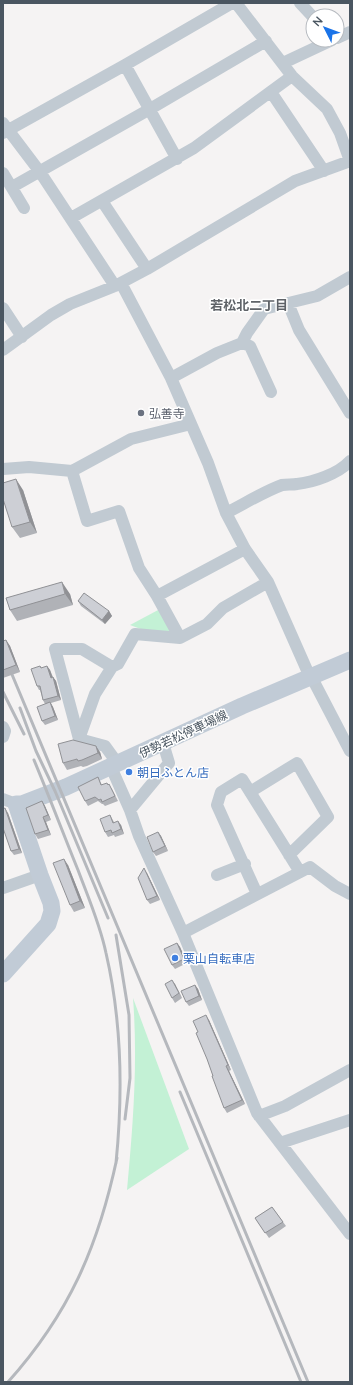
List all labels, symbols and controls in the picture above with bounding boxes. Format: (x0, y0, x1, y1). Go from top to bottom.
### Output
north arrow (305, 8, 345, 48)
text: N (310, 13, 325, 28)
district label: 若松北二丁目 (210, 297, 288, 313)
place label: 弘善寺 (149, 406, 185, 421)
marker: 弘善寺 (136, 408, 146, 418)
street label: 伊勢若松停車場線 (136, 707, 230, 761)
place label: 朝日ふとん店 (137, 765, 209, 780)
marker: 朝日ふとん店 (124, 767, 134, 777)
place label: 栗山自転車店 (183, 951, 255, 966)
marker: 栗山自転車店 (170, 953, 180, 963)

